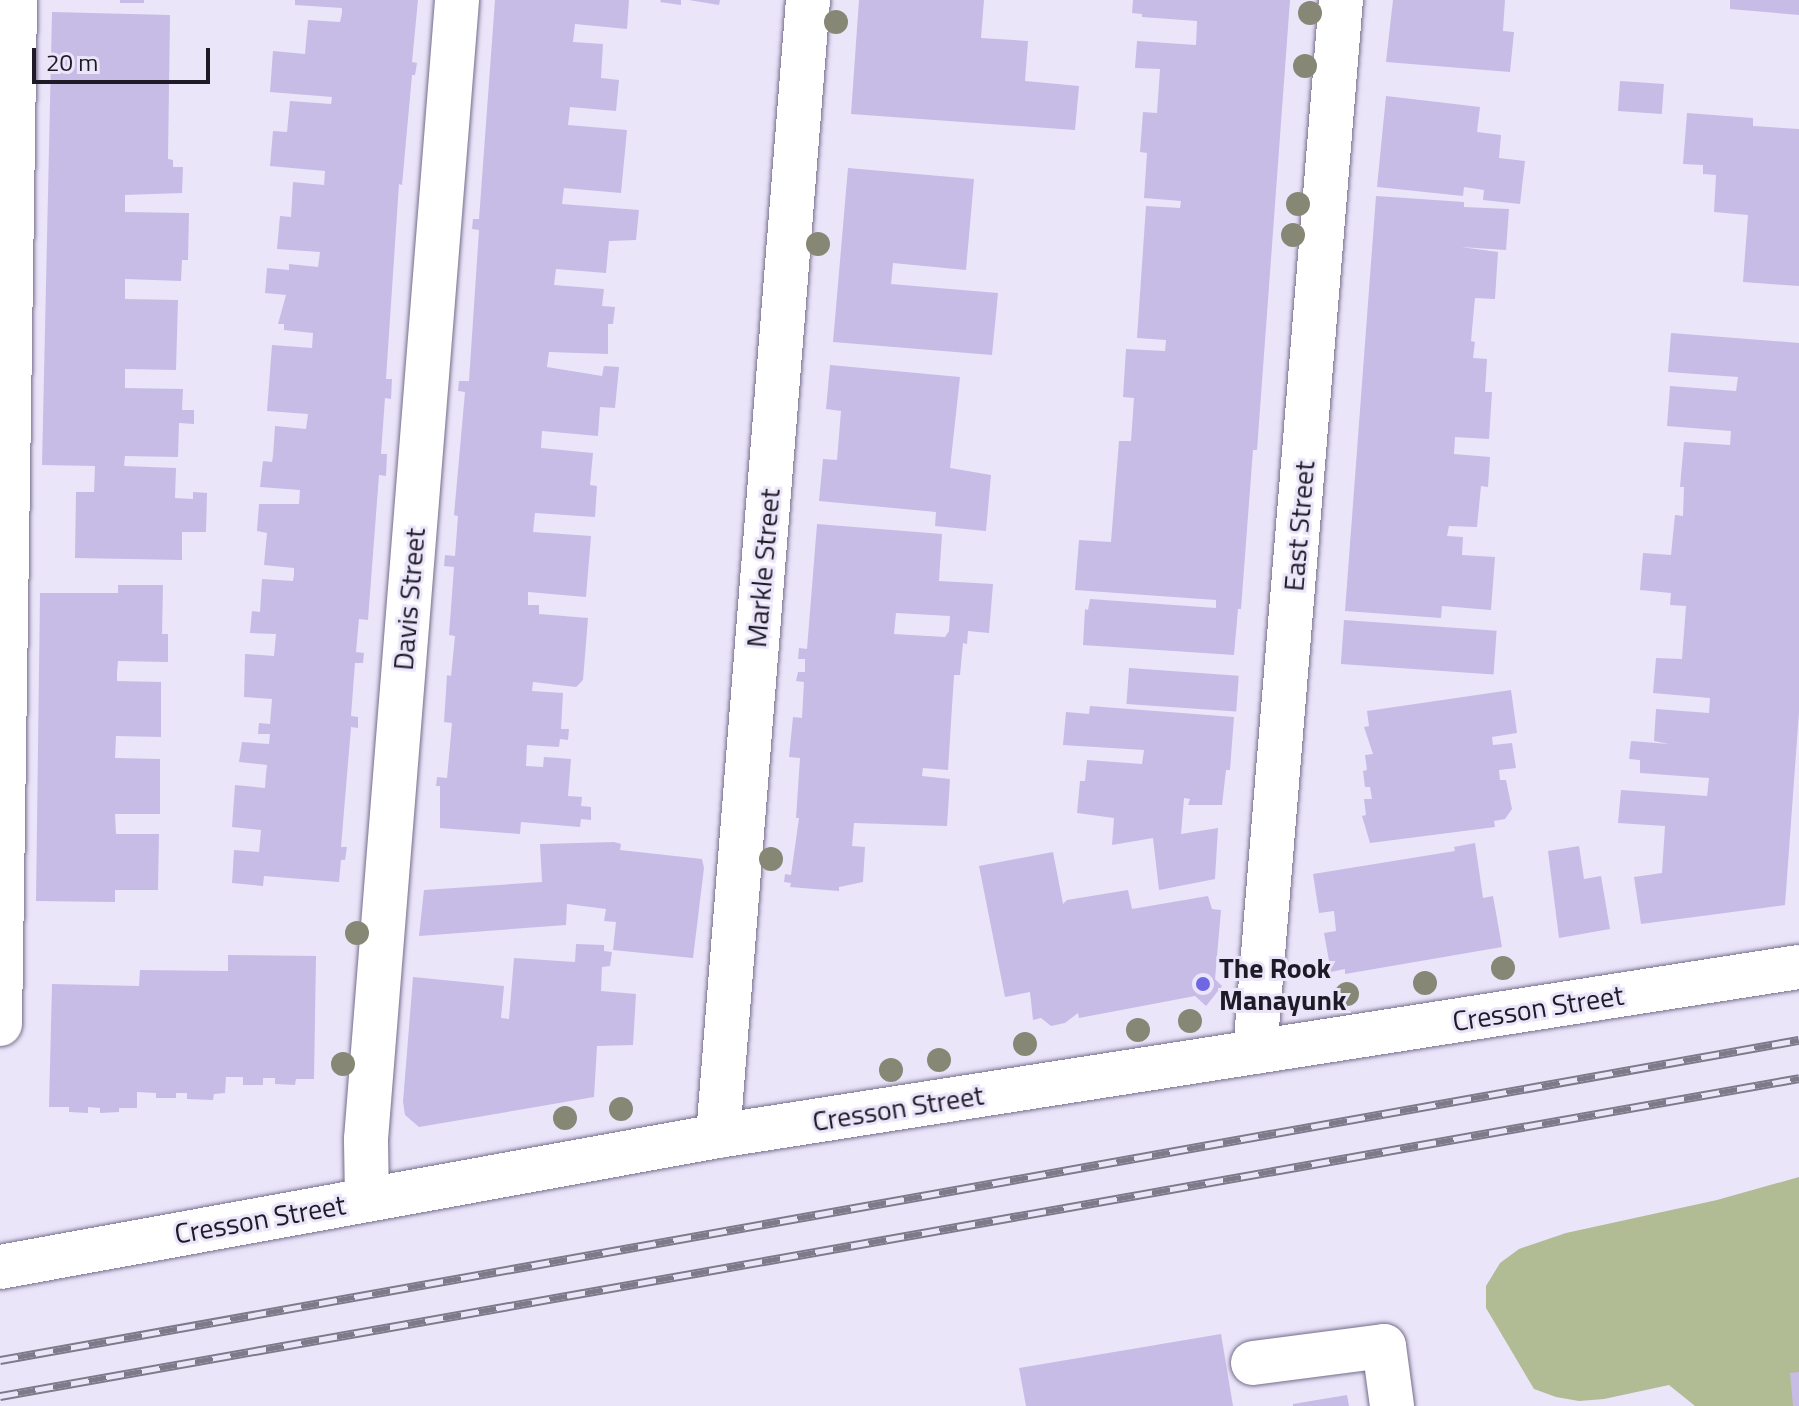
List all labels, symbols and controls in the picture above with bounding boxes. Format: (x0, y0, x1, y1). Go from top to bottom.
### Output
scale bar (36, 32, 214, 82)
text: 20 m (46, 44, 98, 80)
street label: East Street (1277, 459, 1321, 593)
street label: Markle Street (739, 487, 787, 649)
street label: Davis Street (386, 526, 432, 672)
place label: The Rook Manayunk (1219, 951, 1346, 1017)
marker: The Rook Manayunk (1194, 975, 1212, 993)
street label: Cresson Street (1450, 978, 1626, 1038)
street label: Cresson Street (810, 1078, 986, 1138)
street label: Cresson Street (172, 1187, 348, 1251)

